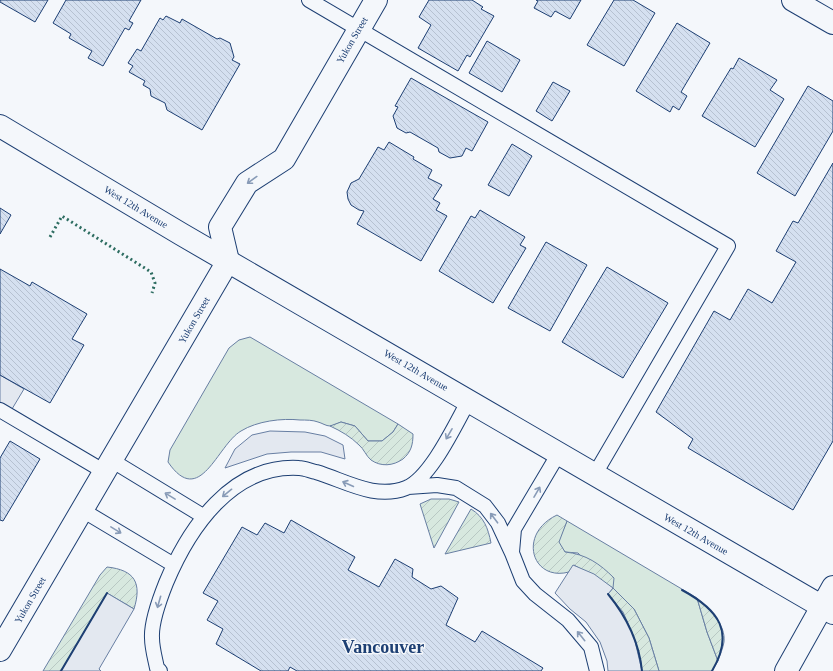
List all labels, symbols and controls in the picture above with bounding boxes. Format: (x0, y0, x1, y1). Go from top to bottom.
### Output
street label: Yukon Street (334, 15, 370, 65)
one-way arrow (247, 176, 258, 184)
street label: West 12th Avenue (102, 184, 170, 231)
street label: Yukon Street (176, 295, 212, 345)
street label: West 12th Avenue (382, 347, 451, 393)
one-way arrow (445, 428, 453, 440)
one-way arrow (342, 479, 354, 487)
one-way arrow (533, 486, 541, 498)
one-way arrow (222, 489, 233, 498)
one-way arrow (164, 491, 176, 499)
street label: West 12th Avenue (662, 511, 731, 557)
one-way arrow (490, 513, 498, 524)
one-way arrow (110, 527, 122, 535)
street label: Yukon Street (12, 575, 48, 625)
one-way arrow (155, 595, 162, 608)
one-way arrow (577, 631, 586, 642)
district label: Vancouver (342, 637, 424, 657)

